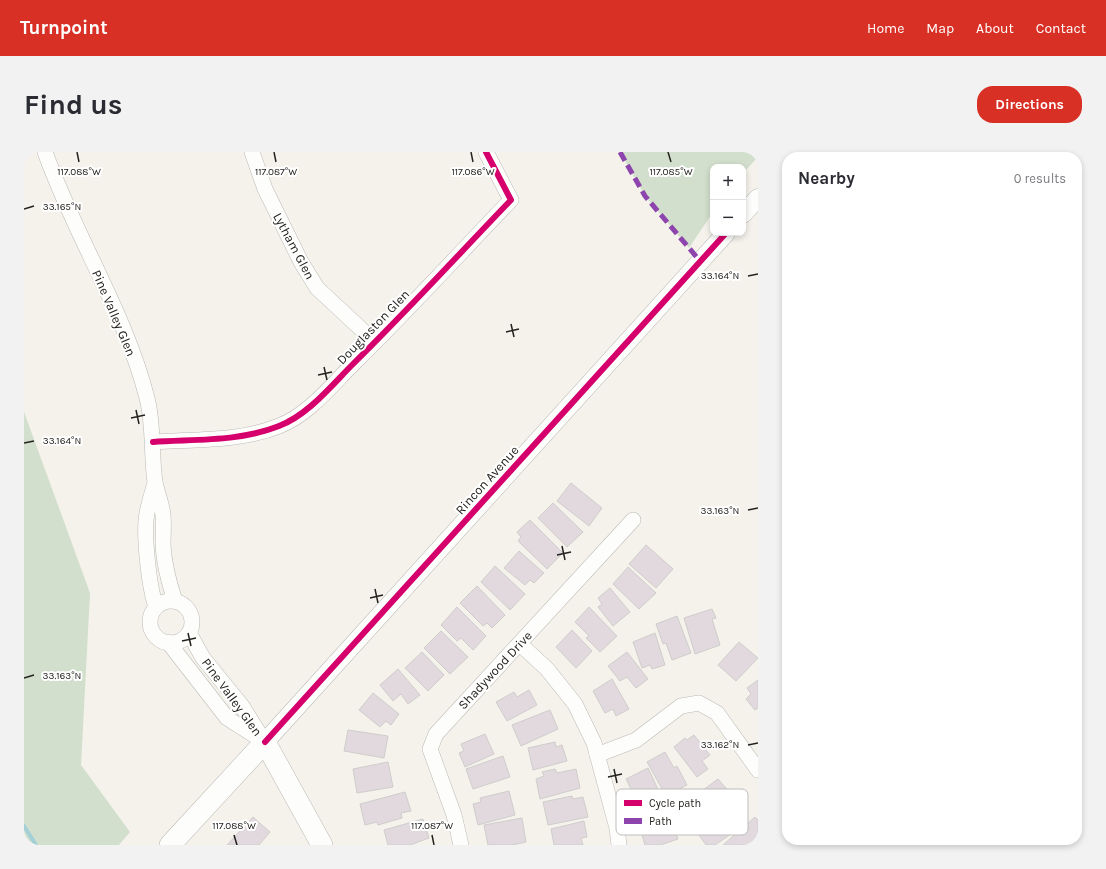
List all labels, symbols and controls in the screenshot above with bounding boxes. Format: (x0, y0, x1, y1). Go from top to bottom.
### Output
text: Turnpoint (20, 17, 108, 39)
text: Home (867, 20, 904, 37)
text: Map (926, 20, 954, 37)
text: About (976, 20, 1014, 37)
text: Contact (1036, 20, 1086, 37)
button: Directions (977, 86, 1082, 123)
text: Find us (24, 88, 123, 121)
map controls (710, 164, 746, 236)
button: + (710, 164, 746, 200)
text: 117.088°W (57, 166, 101, 178)
text: 117.087°W (255, 166, 297, 178)
text: 117.086°W (451, 166, 495, 178)
text: 117.085°W (649, 166, 693, 178)
text: Nearby (798, 168, 855, 188)
text: 0 results (1014, 171, 1066, 186)
button: − (710, 200, 746, 236)
text: 33.165°N (43, 201, 81, 213)
street label: Lytham Glen (270, 210, 318, 282)
street label: Pine Valley Glen (89, 268, 139, 358)
text: 33.164°N (701, 270, 739, 282)
street label: Douglaston Glen (334, 287, 412, 367)
text: 33.164°N (43, 435, 81, 447)
street label: Rincon Avenue (452, 442, 522, 517)
text: 33.163°N (701, 505, 739, 517)
street label: Shadywood Drive (455, 628, 535, 712)
street label: Pine Valley Glen (199, 655, 265, 739)
text: 33.163°N (43, 670, 81, 682)
text: 33.162°N (701, 739, 739, 751)
legend (616, 789, 748, 835)
text: Cycle path (649, 797, 701, 810)
text: Path (649, 815, 672, 828)
text: 117.088°W (212, 820, 256, 832)
text: 117.087°W (411, 820, 453, 832)

